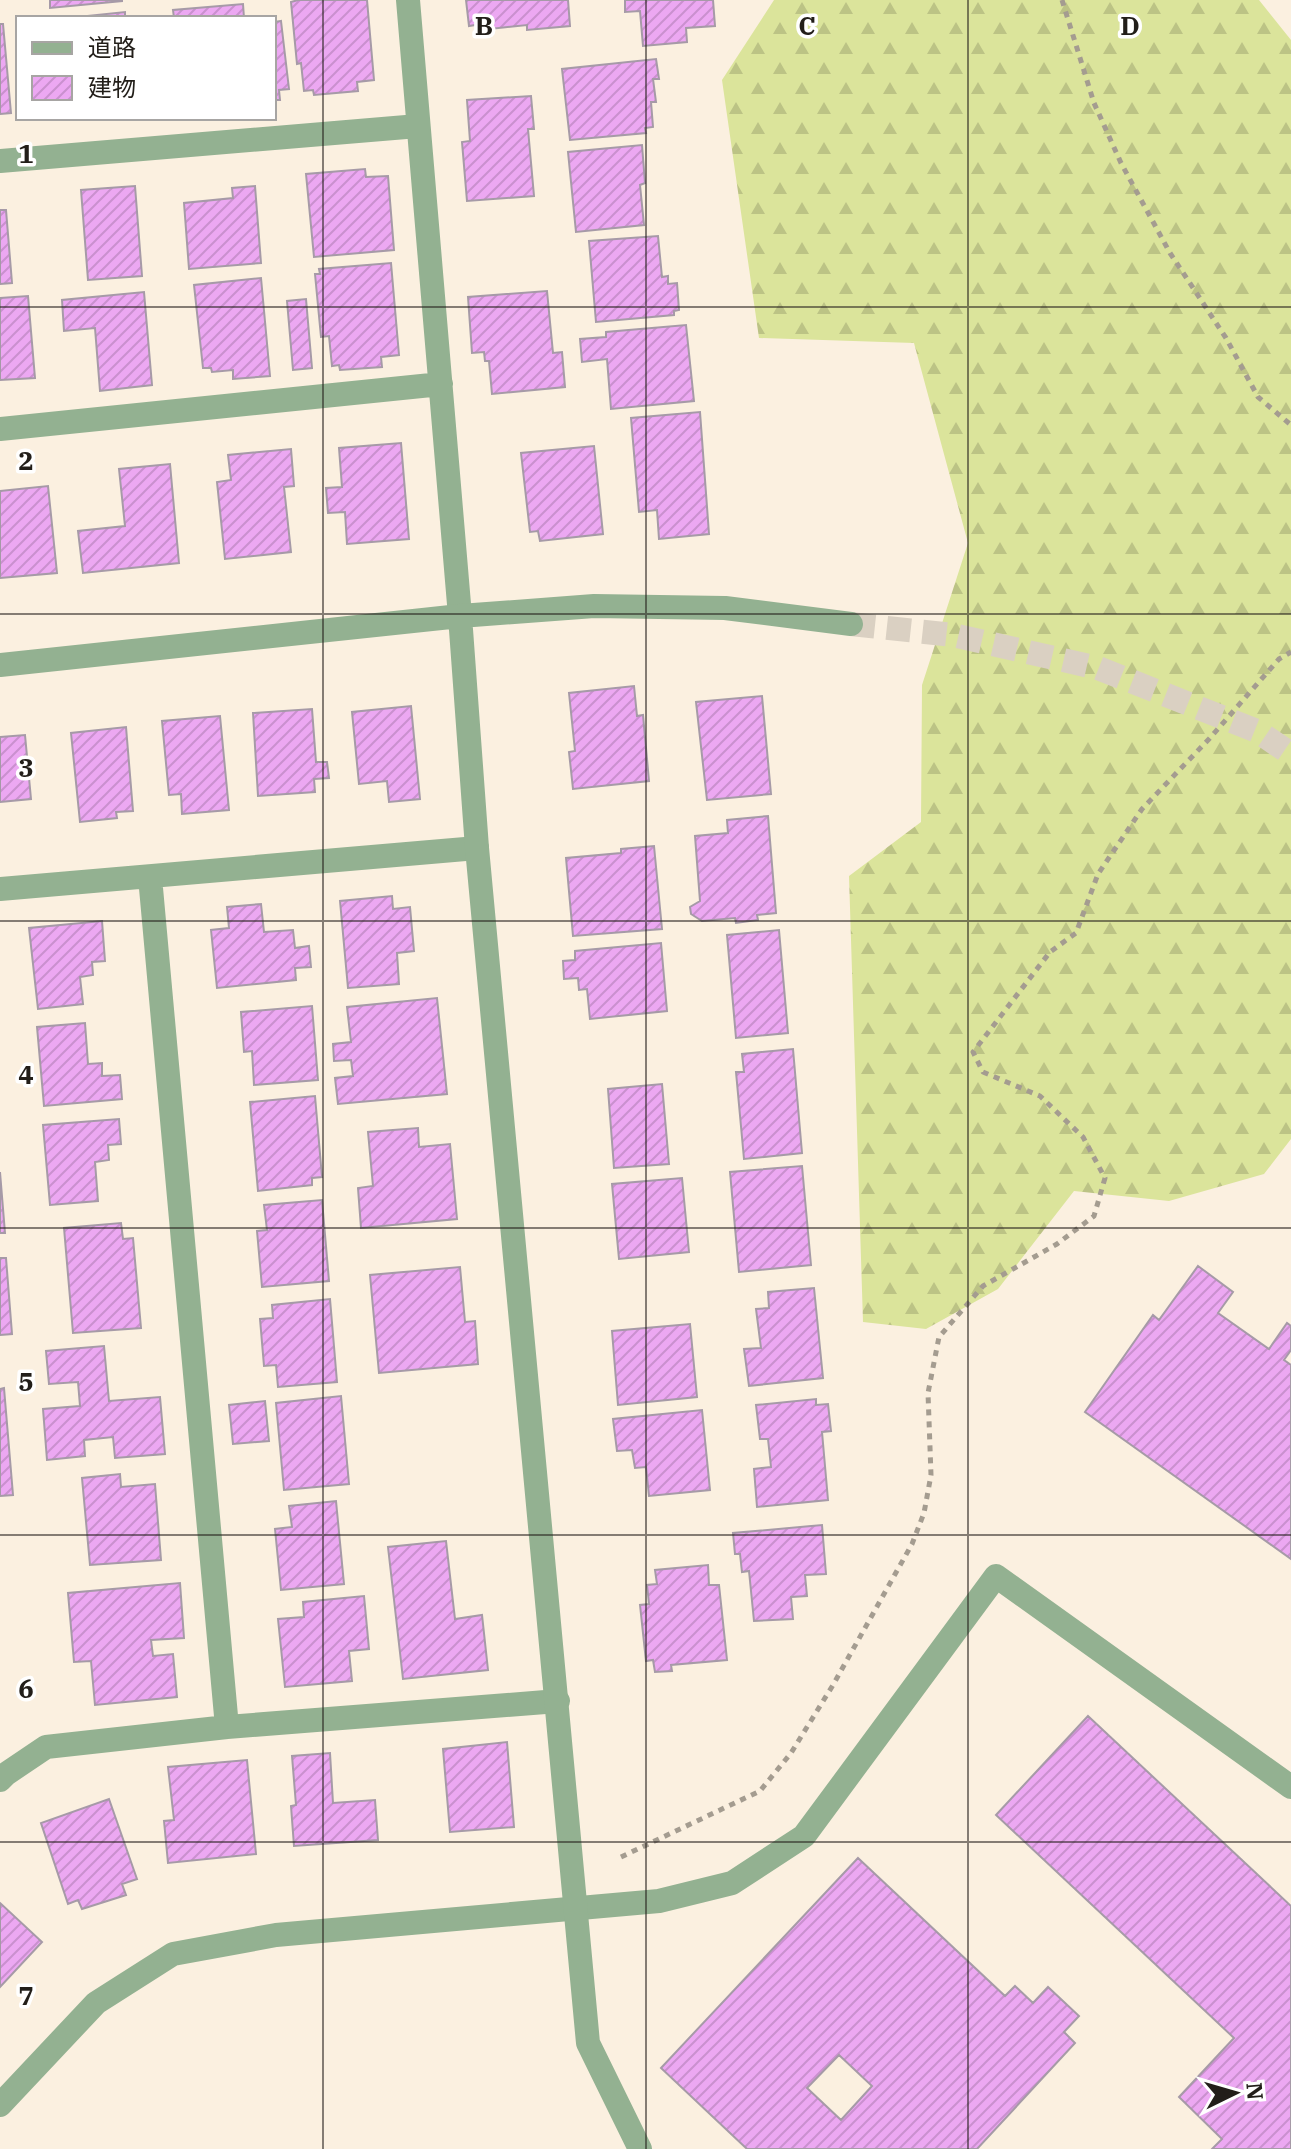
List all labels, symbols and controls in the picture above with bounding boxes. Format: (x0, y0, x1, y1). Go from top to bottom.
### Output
text: B (475, 8, 493, 42)
text: C (798, 8, 816, 42)
text: D (1120, 8, 1140, 42)
legend (16, 16, 276, 120)
text: 道路 (88, 31, 136, 63)
text: 建物 (88, 71, 136, 103)
text: 1 (18, 136, 34, 170)
text: 2 (18, 443, 34, 477)
text: 3 (18, 750, 34, 784)
text: 4 (18, 1057, 34, 1091)
text: 5 (18, 1364, 34, 1398)
text: 6 (18, 1671, 34, 1705)
text: 7 (18, 1978, 34, 2012)
north arrow (1195, 2053, 1275, 2133)
text: N (1240, 2081, 1271, 2101)

